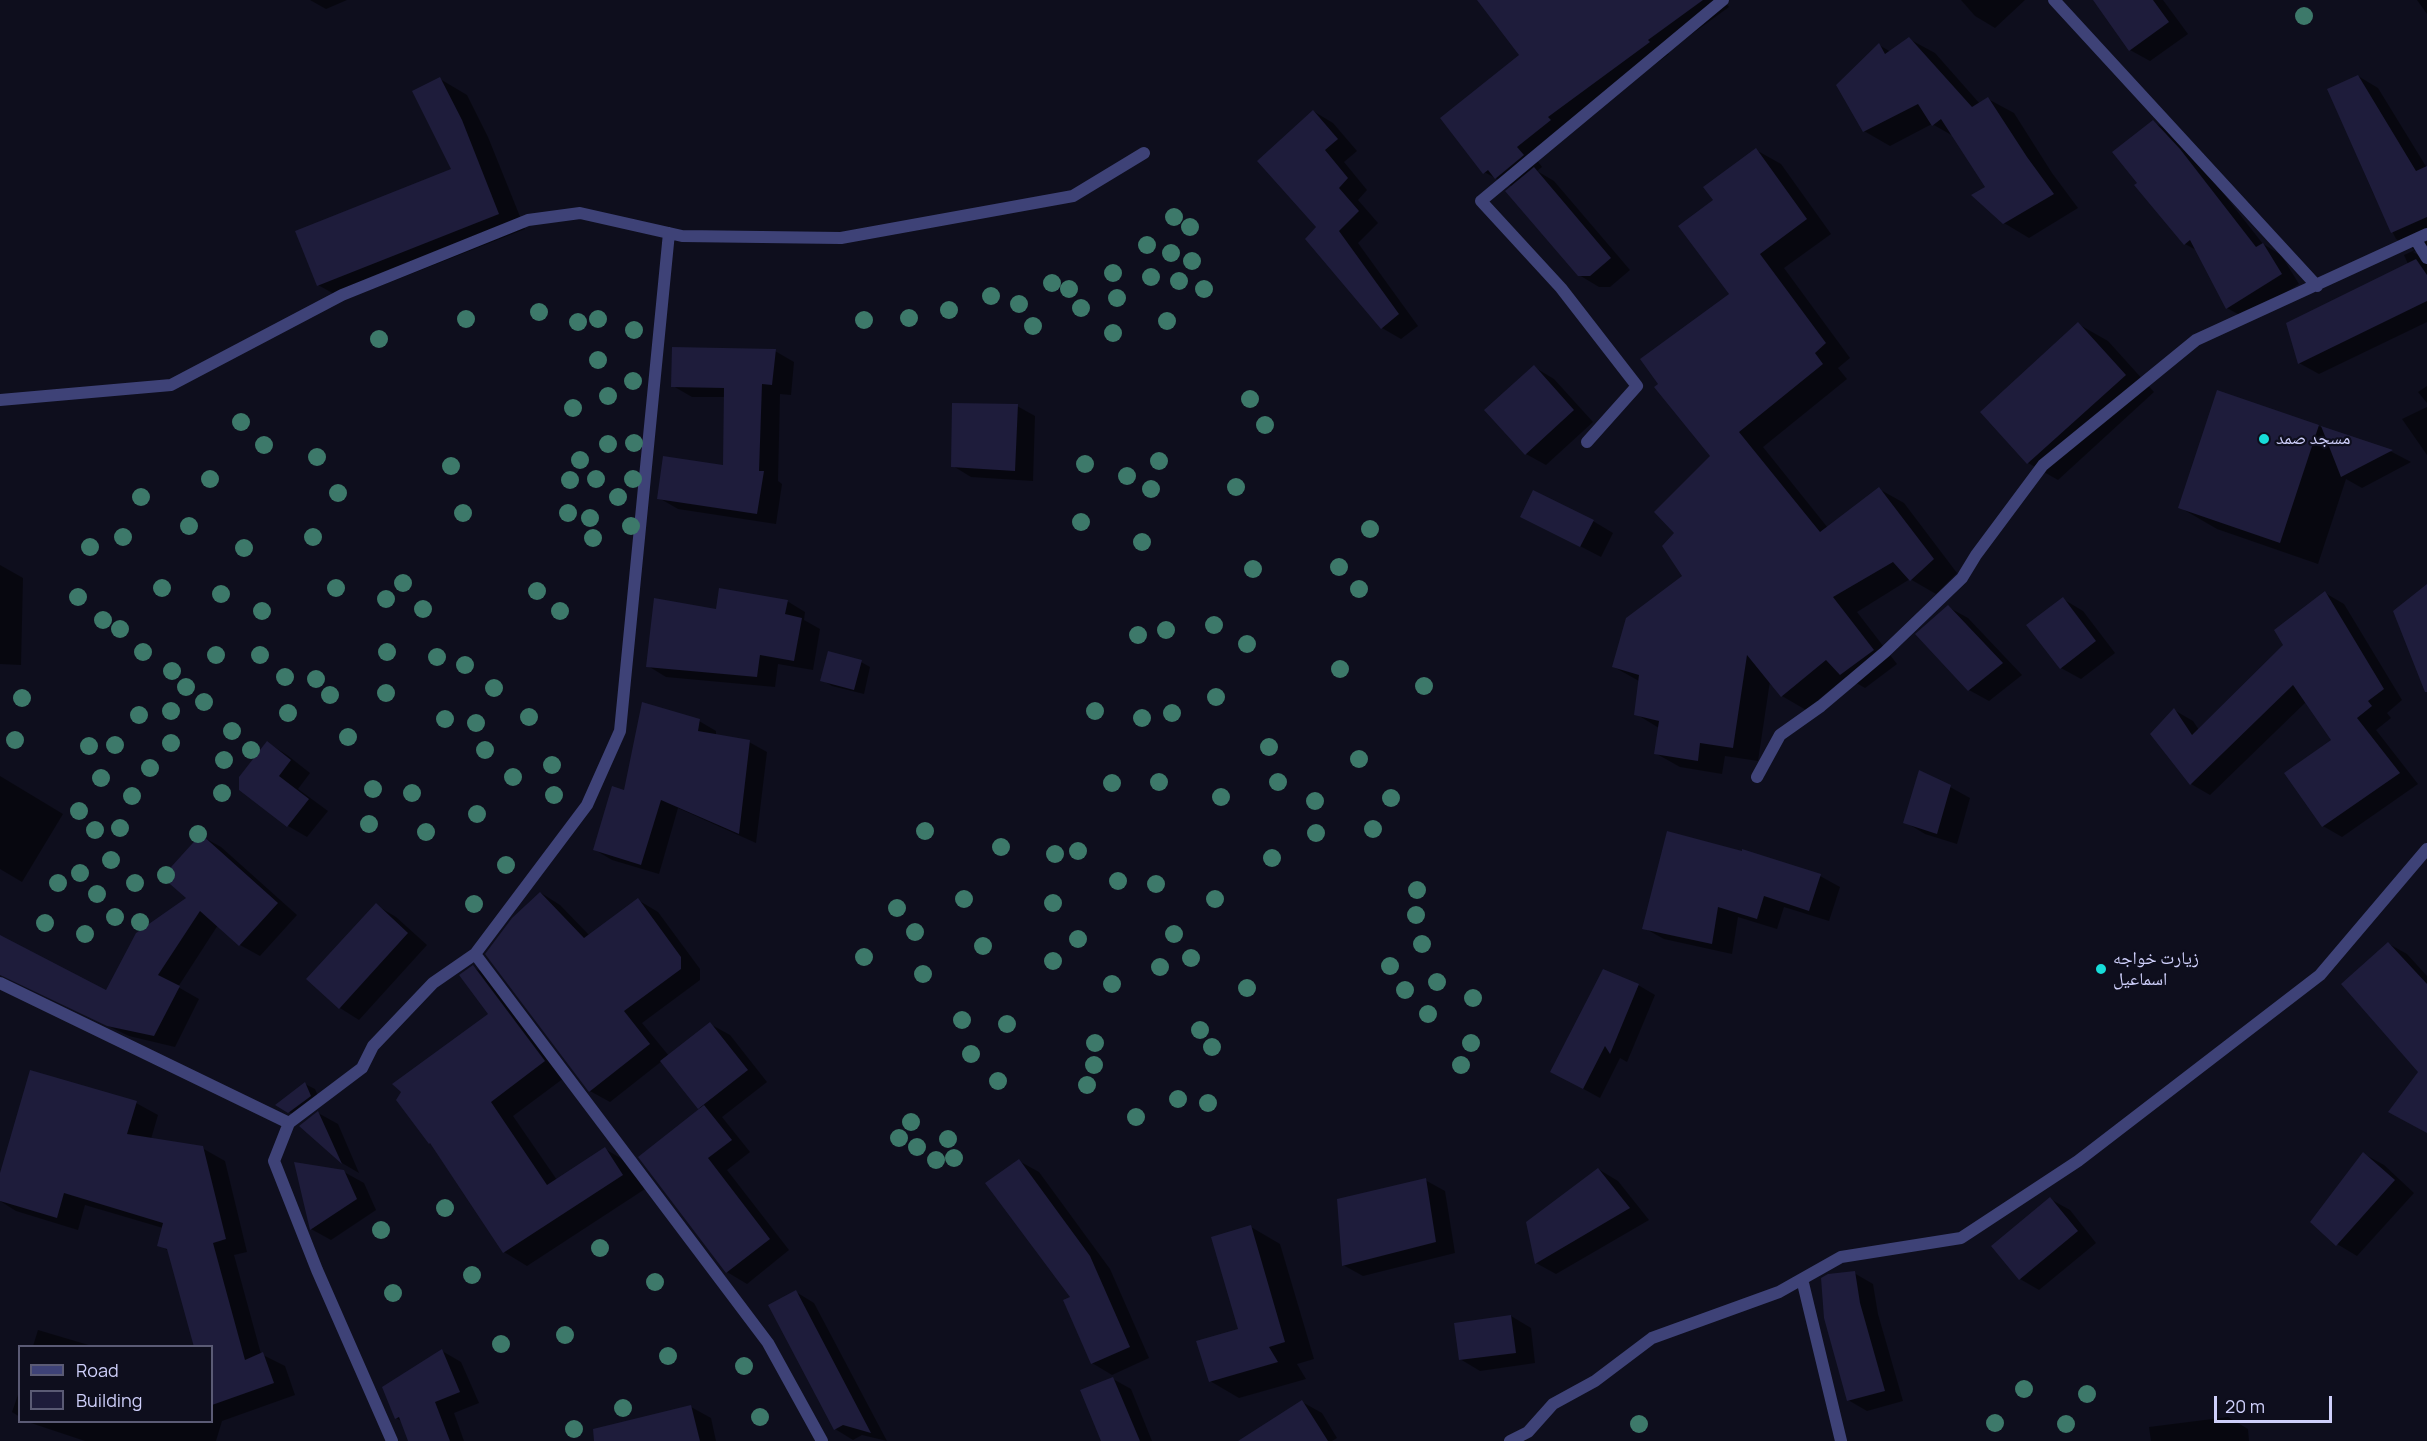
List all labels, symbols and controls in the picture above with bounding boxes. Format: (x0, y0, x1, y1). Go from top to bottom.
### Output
place label: مسجد صمد (2276, 428, 2350, 450)
marker: مسجد صمد (2257, 432, 2271, 446)
place label: زیارت خواجه اسماعیل (2113, 948, 2199, 990)
marker: زیارت خواجه اسماعیل (2094, 962, 2108, 976)
legend (18, 1345, 213, 1423)
text: Road (76, 1358, 119, 1382)
scale bar (2217, 1384, 2336, 1422)
text: Building (76, 1388, 142, 1412)
text: 20 m (2225, 1394, 2265, 1418)

